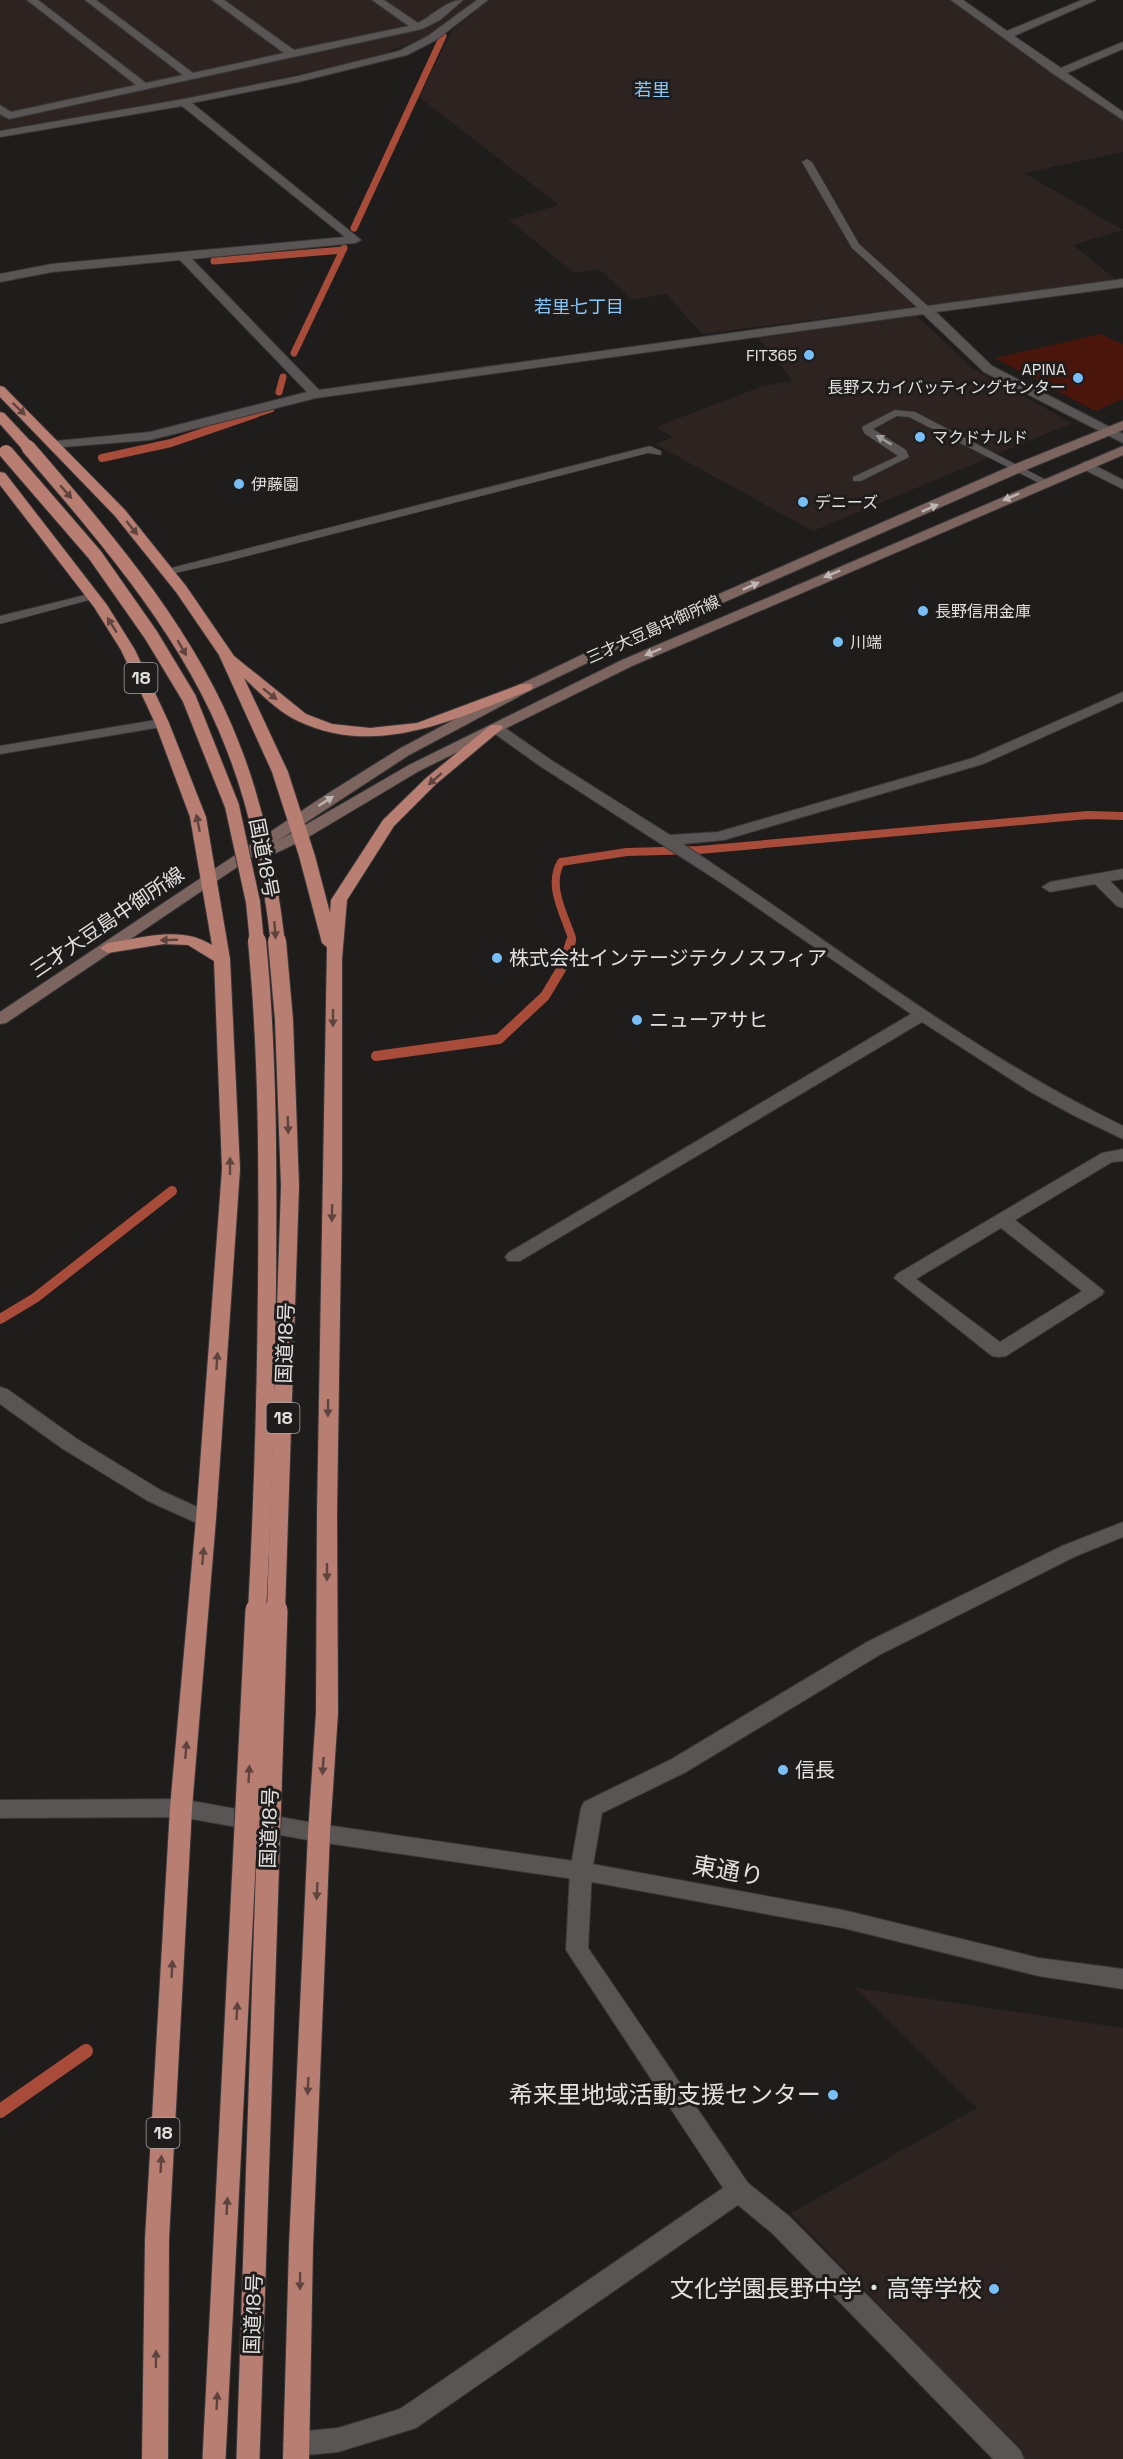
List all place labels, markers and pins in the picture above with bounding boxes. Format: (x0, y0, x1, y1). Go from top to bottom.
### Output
place label: FIT365 (746, 345, 797, 366)
marker: FIT365 (802, 348, 816, 362)
place label: APINA 長野スカイバッティングセンター (827, 359, 1066, 398)
marker: APINA 長野スカイバッティングセンター (1071, 371, 1085, 385)
place label: マクドナルド (932, 427, 1028, 448)
marker: マクドナルド (913, 430, 927, 444)
place label: 伊藤園 (251, 474, 299, 495)
marker: 伊藤園 (232, 477, 246, 491)
place label: デニーズ (815, 492, 878, 513)
marker: デニーズ (796, 495, 810, 509)
place label: 長野信用金庫 (935, 601, 1031, 622)
marker: 長野信用金庫 (916, 604, 930, 618)
place label: 川端 (850, 632, 882, 653)
marker: 川端 (831, 635, 845, 649)
place label: 株式会社インテージテクノスフィア (509, 945, 827, 971)
marker: 株式会社インテージテクノスフィア (490, 951, 504, 965)
place label: ニューアサヒ (649, 1007, 768, 1033)
marker: ニューアサヒ (630, 1013, 644, 1027)
place label: 信長 (795, 1757, 835, 1783)
marker: 信長 (776, 1763, 790, 1777)
place label: 希来里地域活動支援センター (509, 2079, 821, 2110)
marker: 希来里地域活動支援センター (826, 2088, 840, 2102)
place label: 文化学園長野中学・高等学校 (670, 2273, 982, 2304)
marker: 文化学園長野中学・高等学校 (987, 2282, 1001, 2296)

